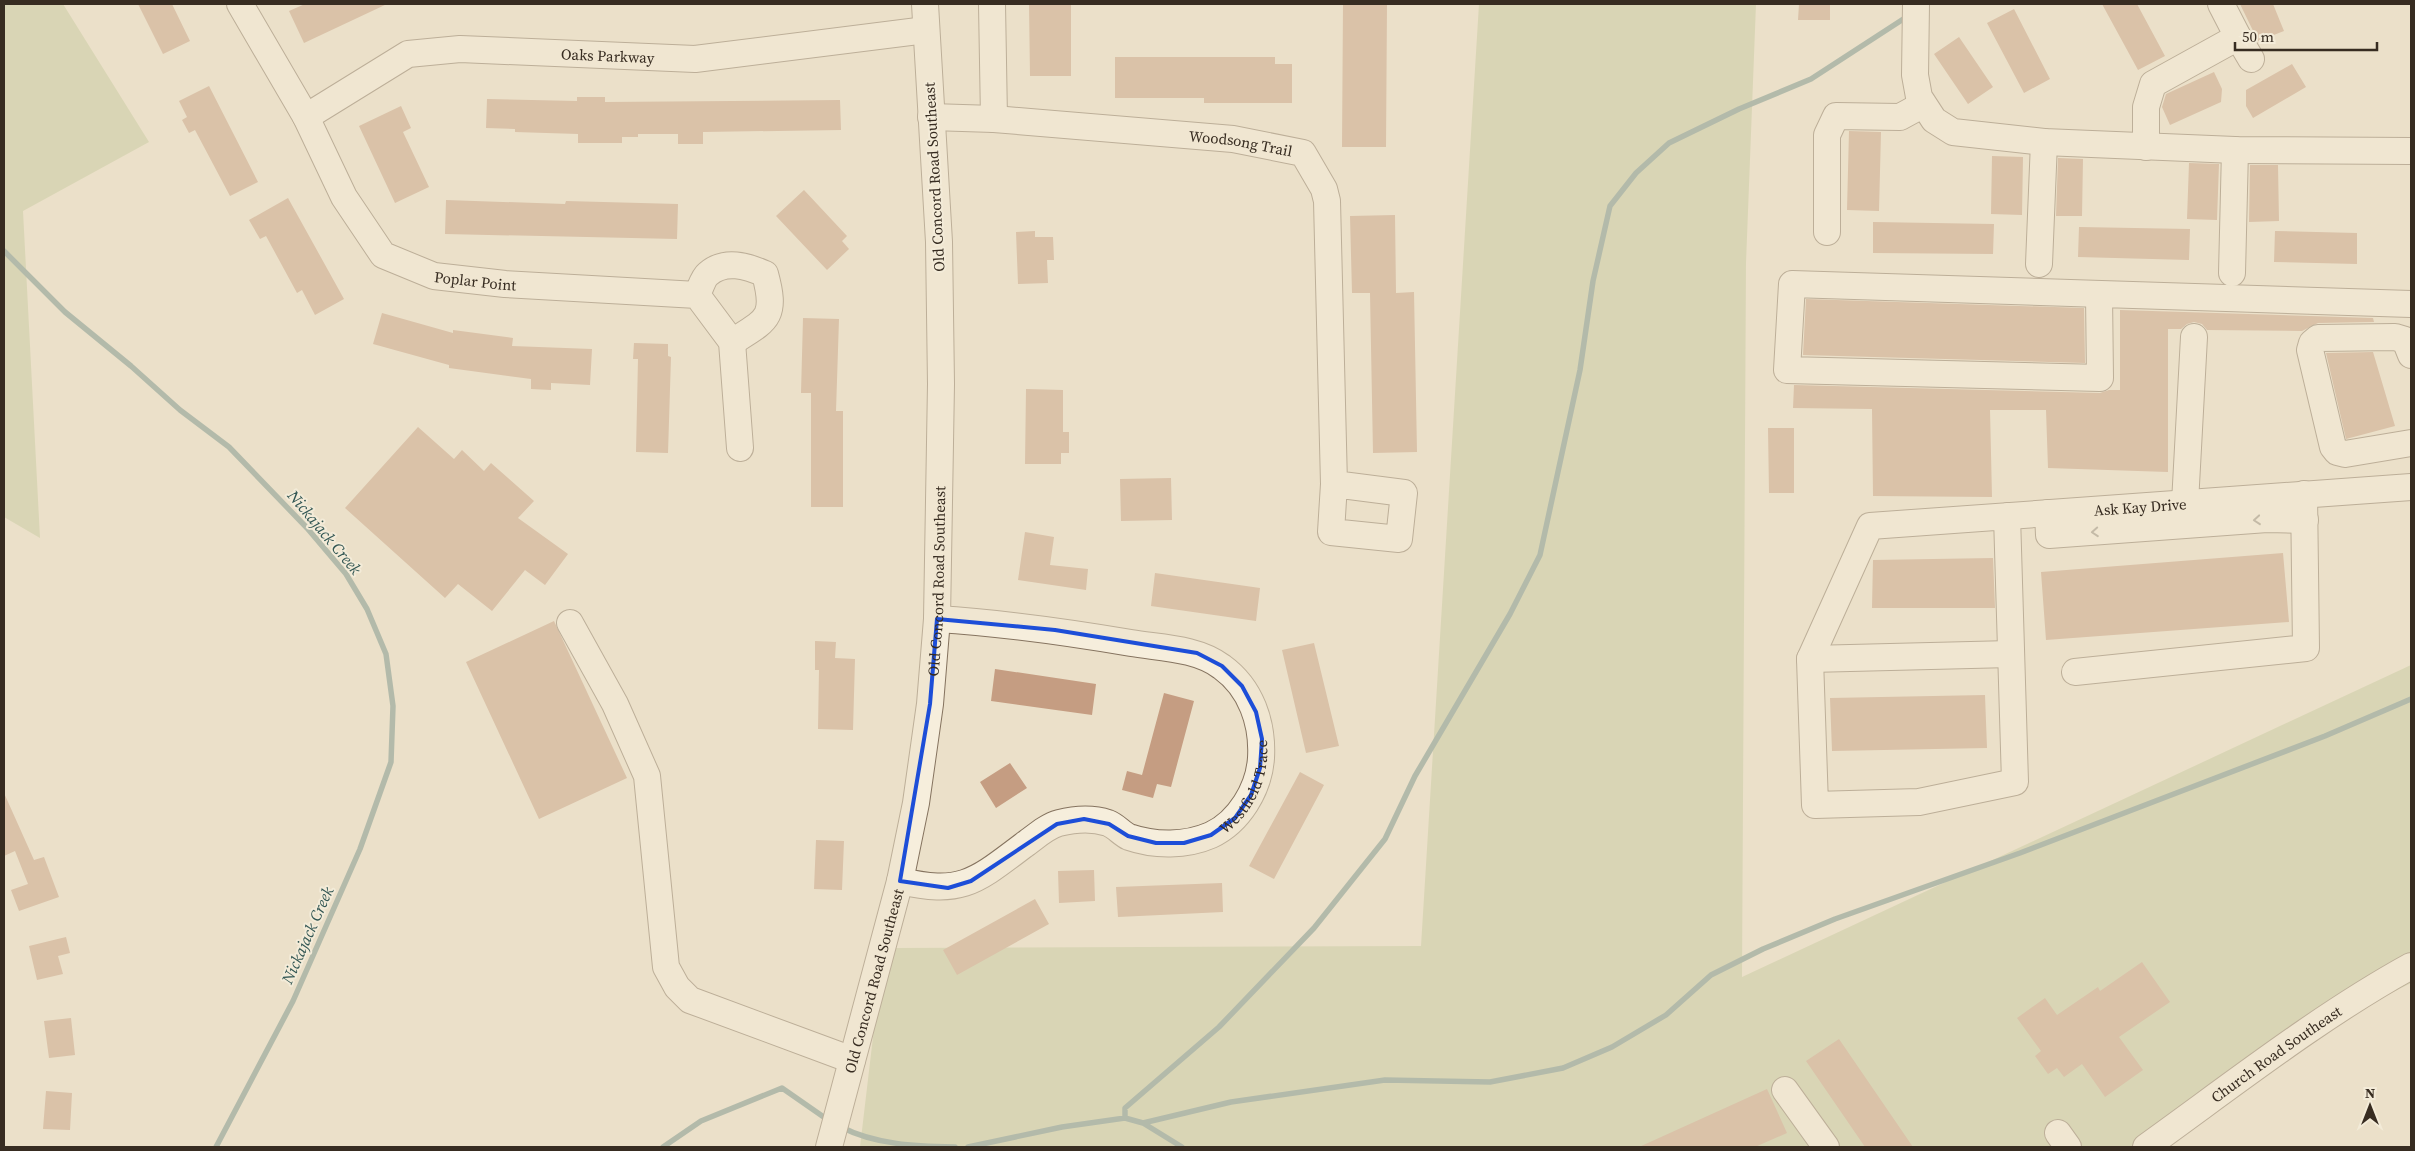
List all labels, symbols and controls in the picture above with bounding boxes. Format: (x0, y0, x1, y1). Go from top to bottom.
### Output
scale bar (2235, 20, 2378, 52)
text: 50 m (2242, 26, 2274, 47)
street label: Oaks Parkway (561, 43, 655, 68)
street label: Old Concord Road Southeast (919, 81, 949, 272)
street label: Woodsong Trail (1188, 125, 1295, 161)
street label: Poplar Point (433, 266, 517, 295)
water label: Nickajack Creek (282, 484, 367, 579)
street label: Old Concord Road Southeast (922, 486, 950, 677)
street label: Ask Kay Drive (2093, 493, 2188, 520)
one-way arrow (2252, 514, 2260, 525)
one-way arrow (2090, 526, 2098, 537)
street label: Westfield Trace (1214, 739, 1272, 838)
water label: Nickajack Creek (275, 882, 338, 988)
street label: Old Concord Road Southeast (839, 886, 908, 1075)
street label: Church Road Southeast (2206, 1000, 2346, 1107)
north arrow (2345, 1081, 2395, 1131)
text: N (2365, 1083, 2375, 1103)

